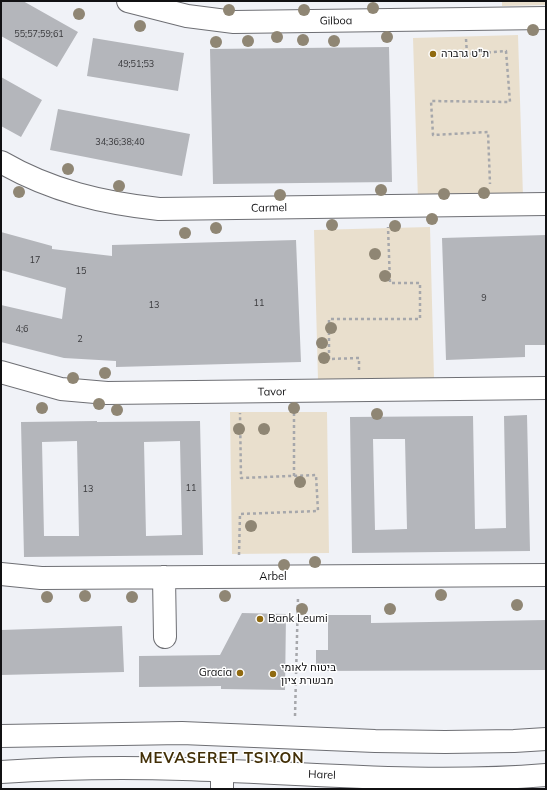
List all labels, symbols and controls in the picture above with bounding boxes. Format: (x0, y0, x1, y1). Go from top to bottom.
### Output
street label: Gilboa (320, 14, 352, 28)
house number: 55;57;59;61 (14, 29, 64, 39)
place label: ת"ט גרברה (441, 47, 489, 61)
marker: ת"ט גרברה (428, 49, 438, 59)
house number: 49;51;53 (118, 59, 154, 69)
house number: 34;36;38;40 (95, 137, 145, 147)
street label: Carmel (251, 201, 287, 215)
house number: 17 (30, 255, 40, 265)
house number: 15 (76, 266, 86, 276)
house number: 9 (481, 293, 487, 303)
house number: 11 (254, 298, 264, 308)
house number: 13 (149, 300, 159, 310)
house number: 4;6 (16, 324, 28, 334)
house number: 2 (77, 334, 83, 344)
street label: Tavor (258, 385, 286, 399)
house number: 11 (186, 483, 196, 493)
house number: 13 (83, 484, 93, 494)
street label: Arbel (259, 570, 287, 584)
place label: Bank Leumi (268, 612, 328, 626)
marker: Bank Leumi (255, 614, 265, 624)
place label: ביטוח לאומי מבשרת ציון (281, 661, 336, 687)
place label: Gracia (199, 666, 232, 680)
marker: Gracia (235, 668, 245, 678)
marker: ביטוח לאומי מבשרת ציון (268, 669, 278, 679)
district label: MEVASERET TSIYON (139, 749, 305, 767)
street label: Harel (308, 768, 336, 782)

